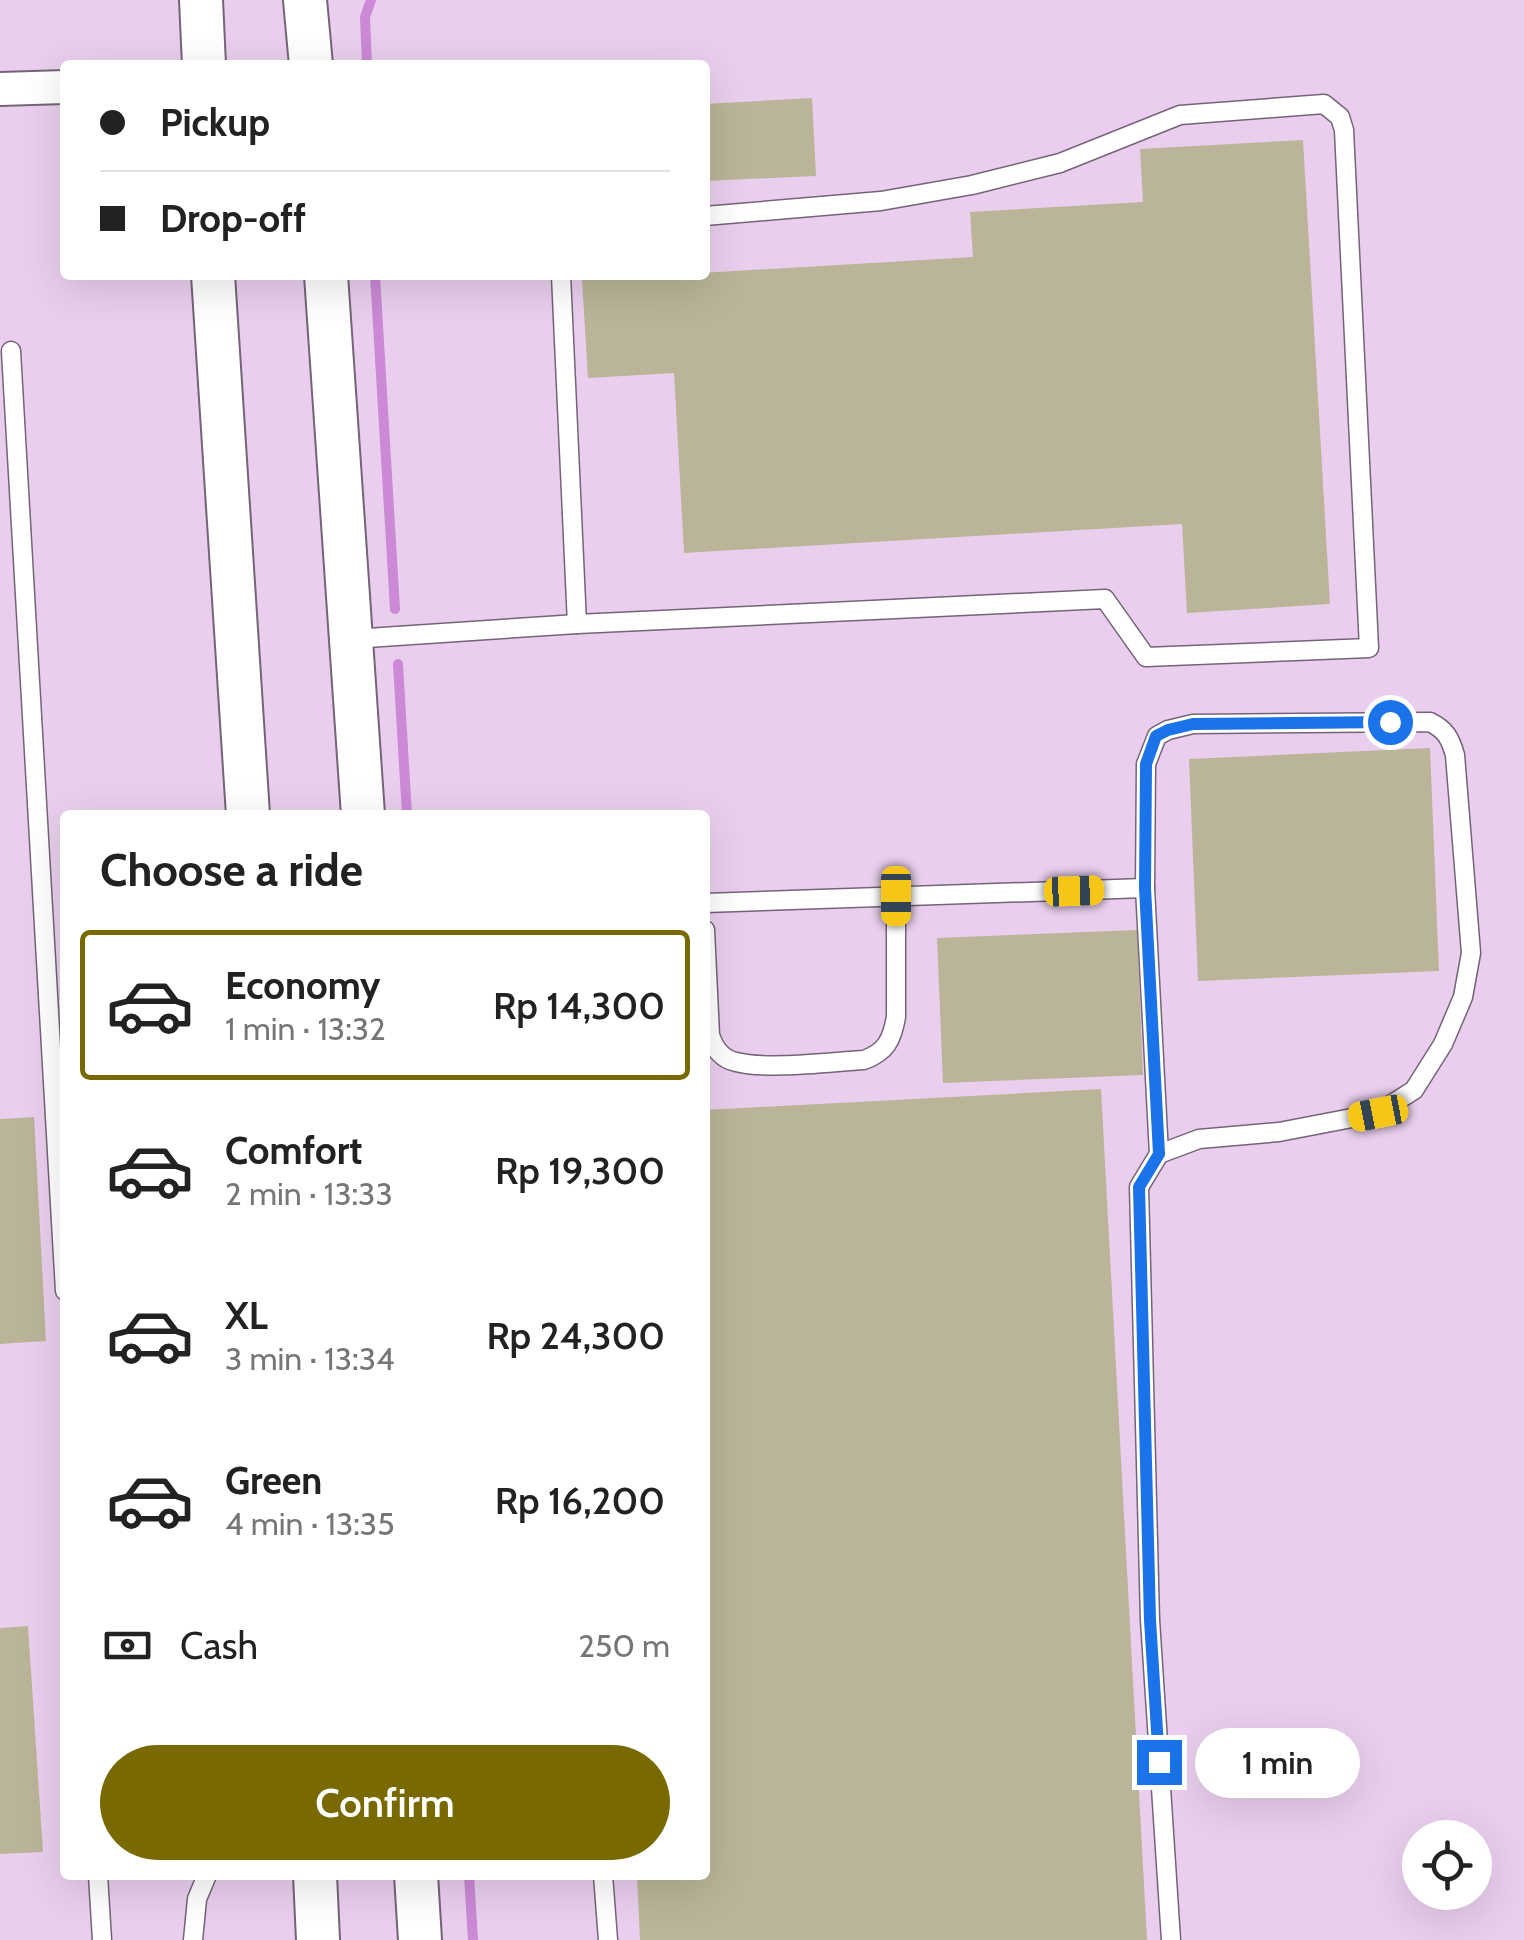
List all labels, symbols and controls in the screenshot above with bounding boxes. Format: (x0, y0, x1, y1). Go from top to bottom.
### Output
text: Pickup (160, 99, 270, 146)
text: Drop-off (160, 195, 306, 242)
route start (1368, 700, 1413, 745)
text: Choose a ride (100, 843, 363, 897)
car (881, 866, 911, 926)
car (1043, 875, 1105, 907)
icon: car (105, 960, 195, 1050)
text: Economy (225, 962, 380, 1009)
text: Rp 14,300 (493, 982, 665, 1029)
text: 1 min · 13:32 (225, 1009, 386, 1048)
car (1346, 1093, 1410, 1133)
icon: car (105, 1125, 195, 1215)
text: Comfort (225, 1127, 362, 1174)
text: Rp 19,300 (495, 1147, 665, 1194)
text: 2 min · 13:33 (225, 1174, 393, 1213)
icon: car (105, 1290, 195, 1380)
text: XL (225, 1292, 268, 1339)
text: Rp 24,300 (486, 1312, 665, 1359)
text: 3 min · 13:34 (225, 1339, 394, 1378)
icon: car (105, 1455, 195, 1545)
text: Green (225, 1457, 322, 1504)
text: Rp 16,200 (495, 1477, 665, 1524)
text: 4 min · 13:35 (225, 1504, 394, 1543)
icon: cash (100, 1618, 155, 1673)
text: Cash (180, 1622, 258, 1669)
text: 250 m (578, 1626, 670, 1665)
callout: 1 min (1194, 1727, 1359, 1797)
route end (1137, 1740, 1182, 1785)
text: 1 min (1242, 1743, 1313, 1782)
button: Confirm (100, 1745, 670, 1860)
map controls (1402, 1820, 1492, 1910)
button: locate (1402, 1820, 1492, 1910)

